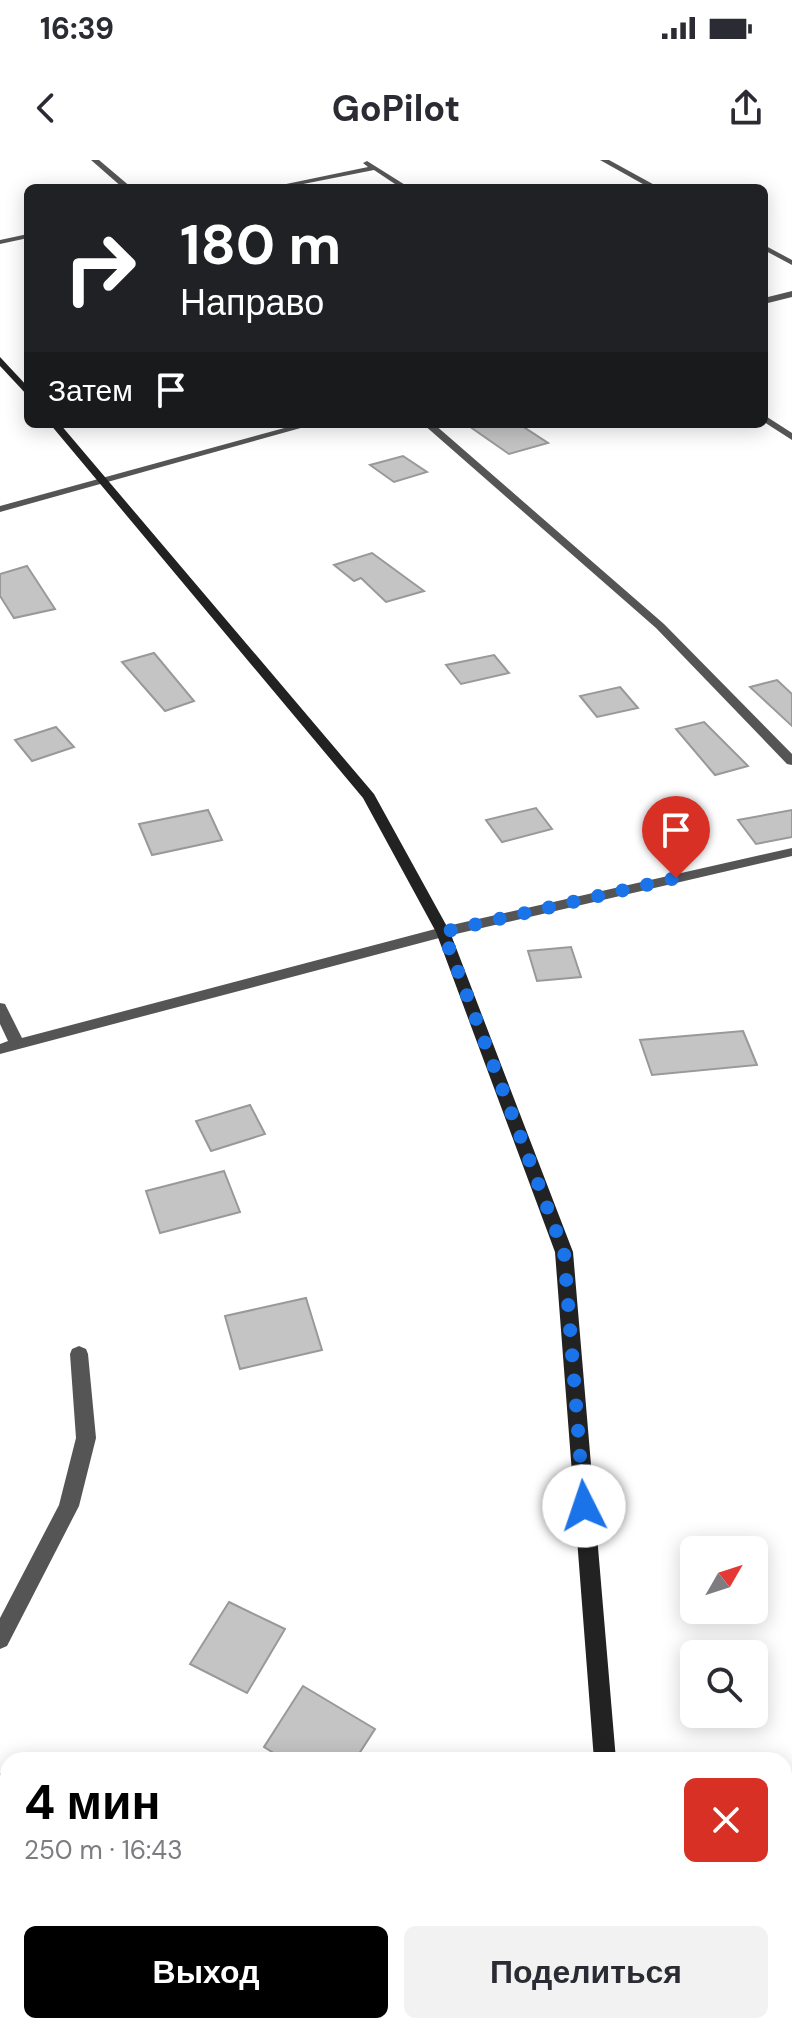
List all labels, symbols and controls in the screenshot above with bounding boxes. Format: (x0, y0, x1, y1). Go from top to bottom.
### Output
text: 16:39 (40, 9, 114, 48)
text: GoPilot (332, 85, 460, 132)
icon: back (24, 86, 68, 130)
icon: share (724, 86, 768, 130)
text: 180 m (180, 208, 341, 281)
icon: right (48, 216, 152, 320)
text: Направо (180, 279, 324, 326)
icon: arrive (149, 368, 193, 412)
text: Затем (48, 371, 133, 410)
pin (642, 796, 710, 878)
icon: arrive (654, 808, 698, 852)
position arrow (542, 1464, 626, 1548)
north arrow (680, 1536, 768, 1624)
map controls (680, 1536, 768, 1728)
button: search (680, 1640, 768, 1728)
text: 4 мин (24, 1771, 161, 1834)
button: close (684, 1778, 768, 1862)
text: 250 m · 16:43 (24, 1833, 183, 1867)
button: Выход (24, 1926, 388, 2018)
button: Поделиться (404, 1926, 768, 2018)

